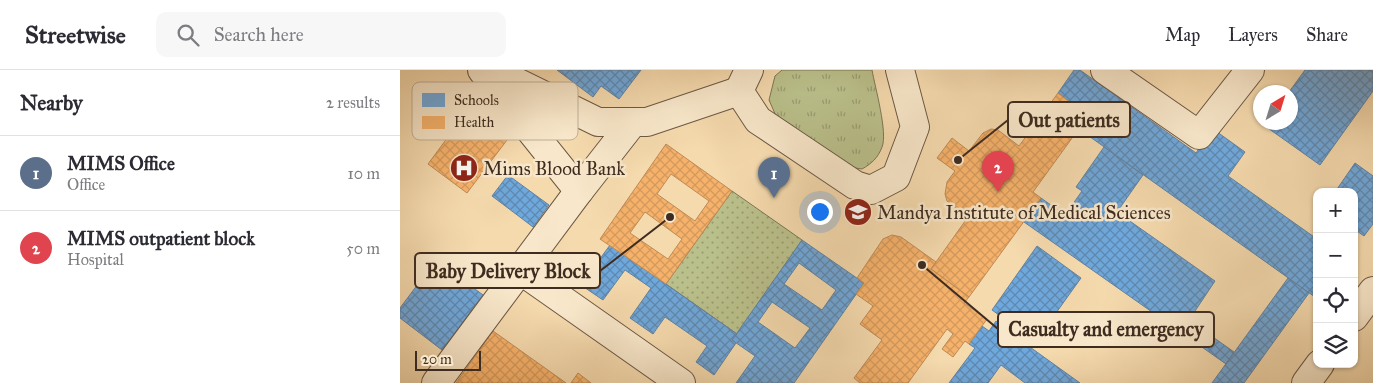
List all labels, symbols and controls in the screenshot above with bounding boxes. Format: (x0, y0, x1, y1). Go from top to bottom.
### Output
search box (156, 12, 506, 57)
text: Streetwise (25, 20, 126, 50)
icon: search (174, 21, 202, 49)
text: Search here (214, 23, 304, 46)
text: Map (1165, 24, 1200, 46)
text: Layers (1228, 24, 1278, 46)
text: Share (1306, 24, 1348, 46)
legend (412, 82, 578, 140)
north arrow (1253, 85, 1298, 130)
text: Nearby (20, 90, 83, 116)
text: Schools (454, 92, 499, 109)
text: 2 results (326, 93, 380, 112)
callout: Out patients (1008, 102, 1130, 137)
text: Out patients (1018, 108, 1121, 133)
text: Health (454, 114, 494, 131)
pin: 2 (982, 151, 1014, 192)
text: MIMS Office (67, 152, 175, 175)
hospital icon: Mims Blood Bank (449, 153, 479, 183)
place label: Mims Blood Bank (483, 157, 625, 180)
pin: 1 (758, 157, 790, 198)
text: 1 (33, 164, 39, 183)
text: 10 m (348, 164, 380, 183)
text: Office (67, 175, 105, 194)
map controls (1313, 188, 1358, 368)
button: + (1313, 188, 1358, 233)
school or university icon: Mandya Institute of Medical Sciences (843, 197, 873, 227)
your location (807, 199, 833, 225)
place label: Mandya Institute of Medical Sciences (877, 201, 1171, 224)
text: MIMS outpatient block (67, 227, 255, 250)
button: − (1313, 233, 1358, 278)
text: 2 (32, 239, 40, 258)
text: 50 m (346, 239, 380, 258)
text: Hospital (67, 250, 124, 269)
callout: Baby Delivery Block (415, 253, 600, 288)
text: Baby Delivery Block (426, 259, 591, 284)
button: locate (1313, 278, 1358, 323)
callout: Casualty and emergency (998, 312, 1214, 347)
text: Casualty and emergency (1008, 317, 1205, 342)
button: layers (1313, 323, 1358, 368)
scale bar (415, 348, 481, 371)
text: 20 m (422, 351, 452, 368)

